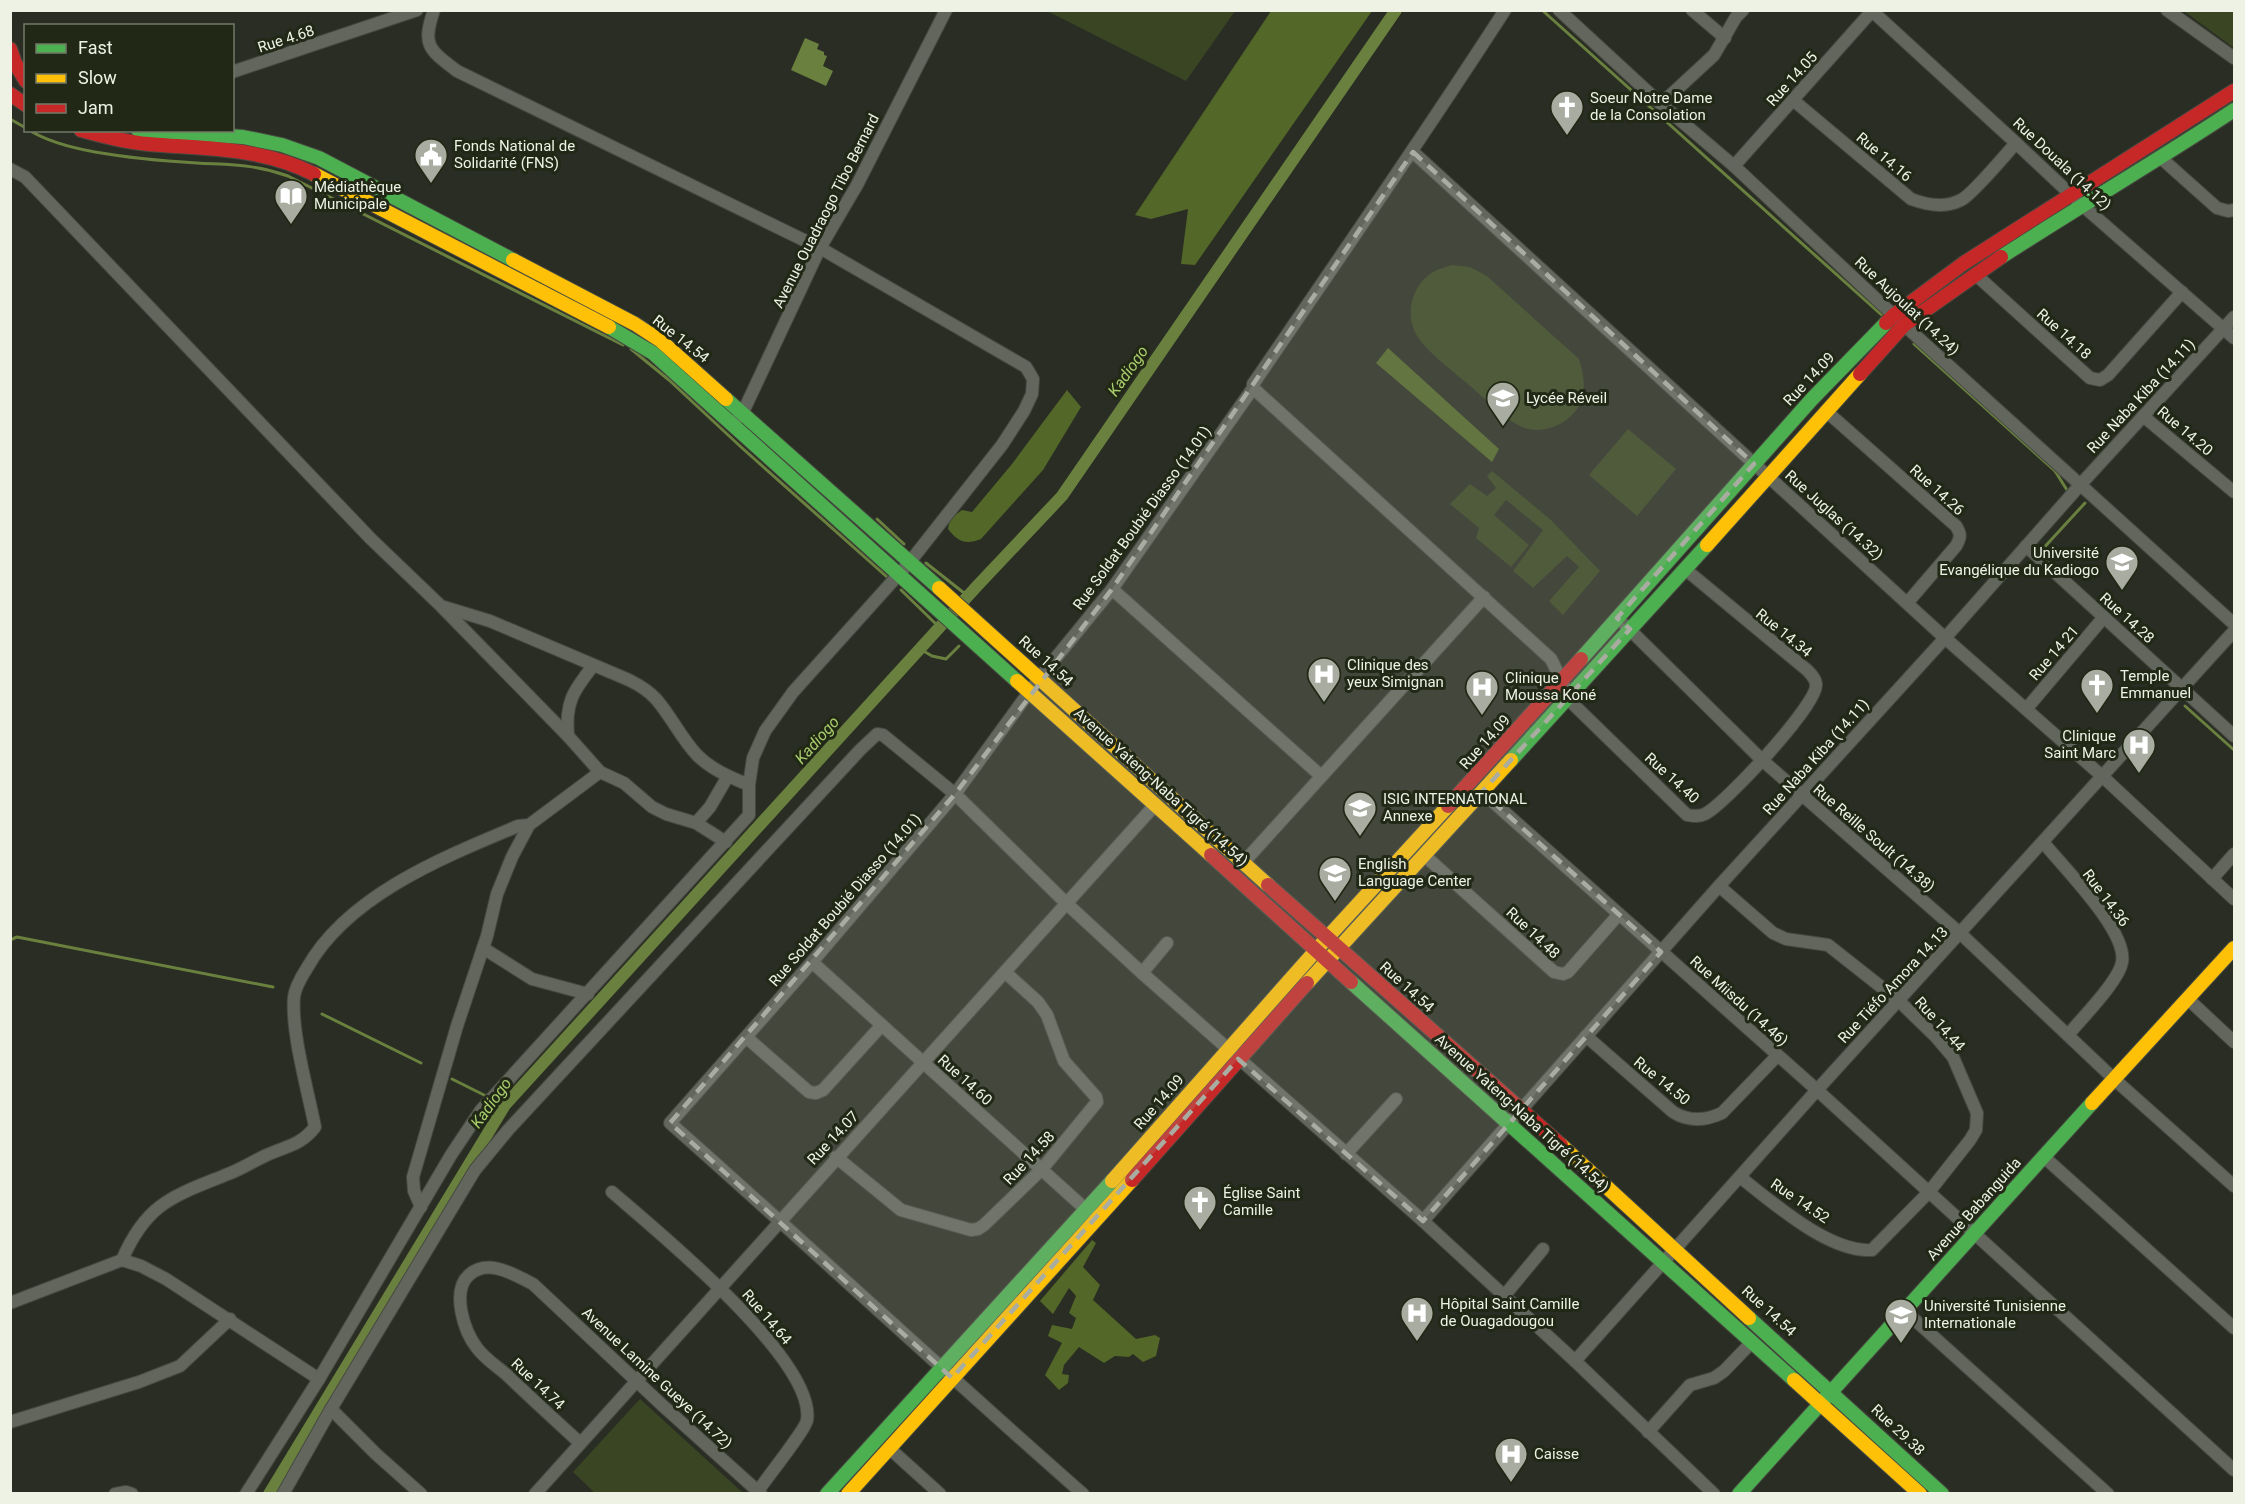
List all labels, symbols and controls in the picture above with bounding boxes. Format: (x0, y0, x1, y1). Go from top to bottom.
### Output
street label: Rue 4.68 (255, 21, 317, 57)
legend (24, 24, 234, 132)
text: Fast (78, 37, 113, 58)
street label: Rue 14.05 (1763, 48, 1821, 110)
text: Slow (78, 67, 117, 88)
church icon: Soeur Notre Dame de la Consolation (1549, 89, 1585, 136)
place label: Soeur Notre Dame de la Consolation (1590, 89, 1712, 124)
text: Jam (78, 97, 114, 118)
street label: Avenue Ouadraogo Tibo Bernard (769, 111, 883, 311)
street label: Rue Douala (14.12) (2009, 114, 2115, 214)
street label: Rue 14.16 (1853, 129, 1915, 185)
public building icon: Fonds National de Solidarité (FNS) (413, 137, 449, 184)
place label: Fonds National de Solidarité (FNS) (454, 137, 575, 172)
library icon: Médiathèque Municipale (273, 178, 309, 225)
place label: Médiathèque Municipale (314, 178, 401, 213)
street label: Rue Aujoulat (14.24) (1851, 253, 1963, 359)
street label: Rue 14.18 (2033, 305, 2095, 363)
street label: Rue 14.54 (649, 311, 713, 367)
street label: Rue Naba Kiba (14.11) (2083, 335, 2199, 457)
water label: Kadiogo (1104, 342, 1152, 400)
street label: Rue 14.09 (1780, 348, 1838, 410)
school or university icon: Lycée Réveil (1485, 380, 1521, 427)
place label: Lycée Réveil (1526, 389, 1607, 407)
street label: Rue 14.20 (2154, 403, 2216, 459)
street label: Rue Soldat Boubié Diasso (14.01) (1069, 423, 1215, 613)
street label: Rue 14.26 (1906, 461, 1968, 519)
street label: Rue Juglas (14.32) (1781, 466, 1887, 564)
place label: Université Evangélique du Kadiogo (1939, 544, 2099, 579)
school or university icon: Université Evangélique du Kadiogo (2104, 544, 2140, 591)
street label: Rue 14.28 (2096, 589, 2158, 647)
street label: Rue 14.34 (1752, 605, 1816, 661)
street label: Rue 14 21 (2025, 622, 2083, 684)
street label: Rue 14.54 (1015, 632, 1077, 690)
hospital icon: Clinique des yeux Simignan (1306, 656, 1342, 703)
place label: Clinique des yeux Simignan (1347, 656, 1444, 691)
church icon: Temple Emmanuel (2079, 667, 2115, 714)
place label: Temple Emmanuel (2120, 667, 2191, 702)
hospital icon: Clinique Moussa Koné (1464, 669, 1500, 716)
place label: Clinique Moussa Koné (1505, 669, 1596, 704)
street label: Rue Naba Kiba (14.11) (1759, 695, 1873, 819)
street label: Avenue Yateng-Naba Tigré (14.54) (1070, 704, 1252, 870)
street label: Rue 14.09 (1456, 711, 1514, 773)
water label: Kadiogo (791, 712, 843, 768)
place label: Clinique Saint Marc (2044, 727, 2116, 762)
hospital icon: Clinique Saint Marc (2121, 727, 2157, 774)
street label: Rue 14.40 (1641, 749, 1703, 807)
street label: Rue Reille Soult (14.38) (1810, 780, 1938, 896)
school or university icon: ISIG INTERNATIONAL Annexe (1342, 790, 1378, 837)
place label: ISIG INTERNATIONAL Annexe (1383, 790, 1527, 825)
street label: Rue Soldat Boubié Diasso (14.01) (765, 810, 925, 990)
school or university icon: English Language Center (1317, 855, 1353, 902)
place label: English Language Center (1358, 855, 1471, 890)
street label: Rue 14.36 (2079, 866, 2133, 930)
street label: Rue 14.48 (1502, 904, 1564, 962)
street label: Rue Tiéfo Amora 14.13 (1834, 923, 1952, 1047)
street label: Rue Miisdu (14.46) (1686, 952, 1792, 1050)
street label: Rue 14.54 (1376, 958, 1438, 1016)
street label: Rue 14.44 (1911, 993, 1969, 1055)
street label: Avenue Yateng-Naba Tigré (14.54) (1431, 1030, 1613, 1196)
street label: Rue 14.60 (934, 1051, 996, 1109)
street label: Rue 14.50 (1630, 1053, 1694, 1109)
street label: Rue 14.09 (1130, 1071, 1188, 1133)
water label: Kadiogo (467, 1074, 516, 1132)
street label: Rue 14.07 (804, 1107, 862, 1169)
street label: Rue 14.58 (1000, 1127, 1058, 1189)
street label: Avenue Babanguida (1923, 1154, 2025, 1264)
street label: Rue 14.52 (1767, 1175, 1833, 1227)
church icon: Église Saint Camille (1182, 1184, 1218, 1231)
place label: Église Saint Camille (1223, 1184, 1301, 1219)
street label: Rue 14.54 (1738, 1282, 1800, 1340)
street label: Rue 14.64 (738, 1286, 796, 1349)
hospital icon: Hôpital Saint Camille de Ouagadougou (1399, 1295, 1435, 1342)
place label: Hôpital Saint Camille de Ouagadougou (1440, 1295, 1579, 1330)
school or university icon: Université Tunisienne Internationale (1883, 1297, 1919, 1344)
place label: Université Tunisienne Internationale (1924, 1297, 2066, 1332)
street label: Avenue Lamine Gueye (14.72) (578, 1304, 736, 1452)
street label: Rue 14.74 (507, 1355, 569, 1414)
street label: Rue 29.38 (1867, 1401, 1929, 1459)
hospital icon: Caisse (1493, 1436, 1529, 1483)
place label: Caisse (1534, 1445, 1579, 1463)

